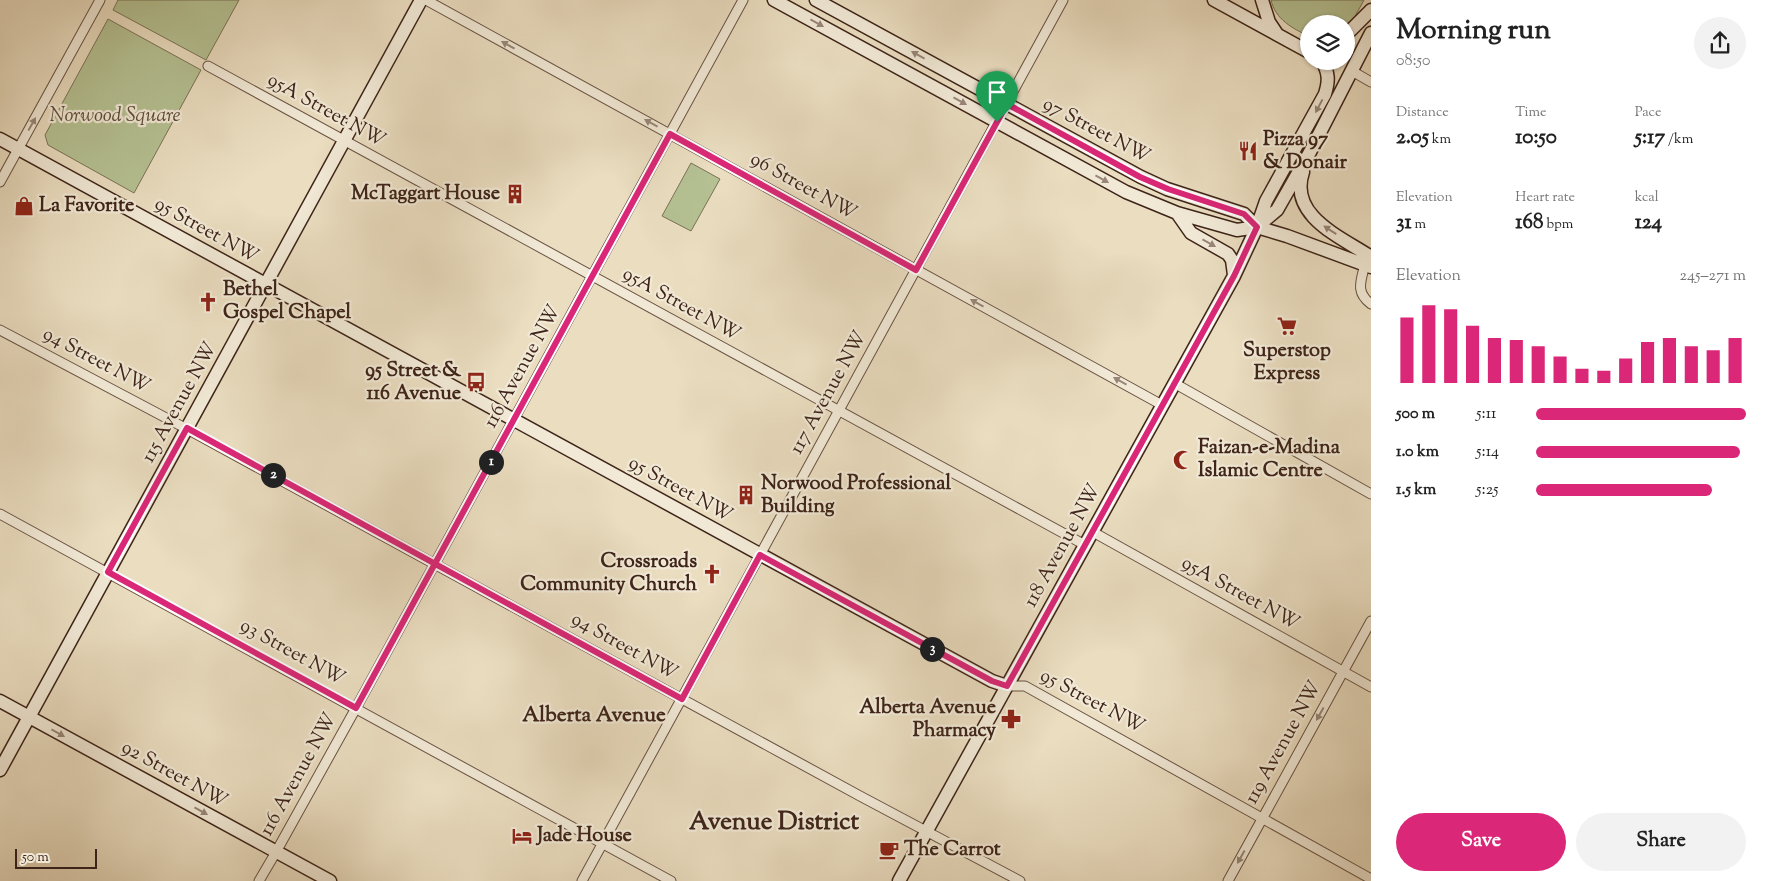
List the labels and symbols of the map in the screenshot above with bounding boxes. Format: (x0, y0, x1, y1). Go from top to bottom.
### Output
one-way arrow (810, 19, 824, 28)
one-way arrow (501, 41, 516, 49)
one-way arrow (911, 51, 925, 60)
street label: 95A Street NW (262, 66, 390, 156)
pin (976, 71, 1018, 122)
street label: 97 Street NW (1037, 90, 1155, 172)
one-way arrow (952, 97, 967, 105)
one-way arrow (1315, 99, 1323, 113)
park label: Norwood Square (50, 102, 180, 131)
one-way arrow (28, 116, 36, 131)
one-way arrow (644, 119, 658, 127)
place label: Pizza 97 & Donair (1263, 126, 1348, 178)
restaurant icon: Pizza 97 & Donair (1237, 140, 1259, 162)
street label: 96 Street NW (744, 146, 862, 228)
one-way arrow (1095, 175, 1110, 183)
place label: McTaggart House (351, 180, 500, 209)
building icon: McTaggart House (504, 183, 526, 205)
street label: 95 Street NW (149, 190, 263, 272)
place label: La Favorite (39, 192, 134, 221)
shop icon: La Favorite (13, 195, 35, 217)
one-way arrow (1323, 226, 1337, 235)
one-way arrow (1201, 239, 1216, 247)
street label: 95A Street NW (617, 260, 745, 350)
place label: Bethel Gospel Chapel (223, 276, 352, 328)
church icon: Bethel Gospel Chapel (197, 291, 219, 313)
one-way arrow (970, 299, 984, 308)
street label: 116 Avenue NW (477, 300, 569, 434)
supermarket icon: Superstop Express (1276, 315, 1298, 337)
street label: 94 Street NW (37, 320, 155, 402)
street label: 117 Avenue NW (783, 326, 875, 460)
street label: 115 Avenue NW (135, 337, 225, 469)
place label: Superstop Express (1243, 337, 1331, 389)
place label: 95 Street & 116 Avenue (365, 357, 462, 409)
bus stop icon: 95 Street & 116 Avenue (465, 371, 487, 393)
one-way arrow (1112, 377, 1127, 385)
place label: Faizan-e-Madina Islamic Centre (1198, 434, 1341, 486)
street label: 95 Street NW (623, 449, 737, 531)
mosque icon: Faizan-e-Madina Islamic Centre (1172, 449, 1194, 471)
pin: 1 (478, 450, 504, 474)
pin: 2 (260, 462, 286, 488)
place label: Norwood Professional Building (761, 470, 951, 522)
street label: 118 Avenue NW (1017, 479, 1109, 613)
building icon: Norwood Professional Building (735, 484, 757, 506)
place label: Crossroads Community Church (520, 548, 697, 600)
street label: 95A Street NW (1176, 549, 1304, 639)
church icon: Crossroads Community Church (701, 563, 723, 585)
street label: 94 Street NW (565, 606, 683, 688)
street label: 93 Street NW (234, 612, 350, 694)
pin: 3 (920, 636, 944, 662)
street label: 95 Street NW (1034, 662, 1150, 742)
street label: 119 Avenue NW (1238, 676, 1330, 810)
place label: Alberta Avenue Pharmacy (859, 694, 996, 746)
district label: Alberta Avenue (522, 701, 666, 731)
street label: 116 Avenue NW (253, 708, 345, 842)
pharmacy icon: Alberta Avenue Pharmacy (1000, 708, 1022, 730)
one-way arrow (1315, 708, 1324, 721)
one-way arrow (51, 729, 65, 737)
street label: 92 Street NW (116, 734, 232, 816)
district label: Avenue District (689, 805, 860, 841)
one-way arrow (194, 806, 208, 815)
place label: Jade House (535, 822, 632, 851)
hotel icon: Jade House (511, 825, 533, 847)
place label: The Carrot (904, 836, 1001, 865)
cafe icon: The Carrot (878, 839, 900, 861)
scale bar (15, 846, 98, 869)
one-way arrow (1237, 850, 1246, 863)

